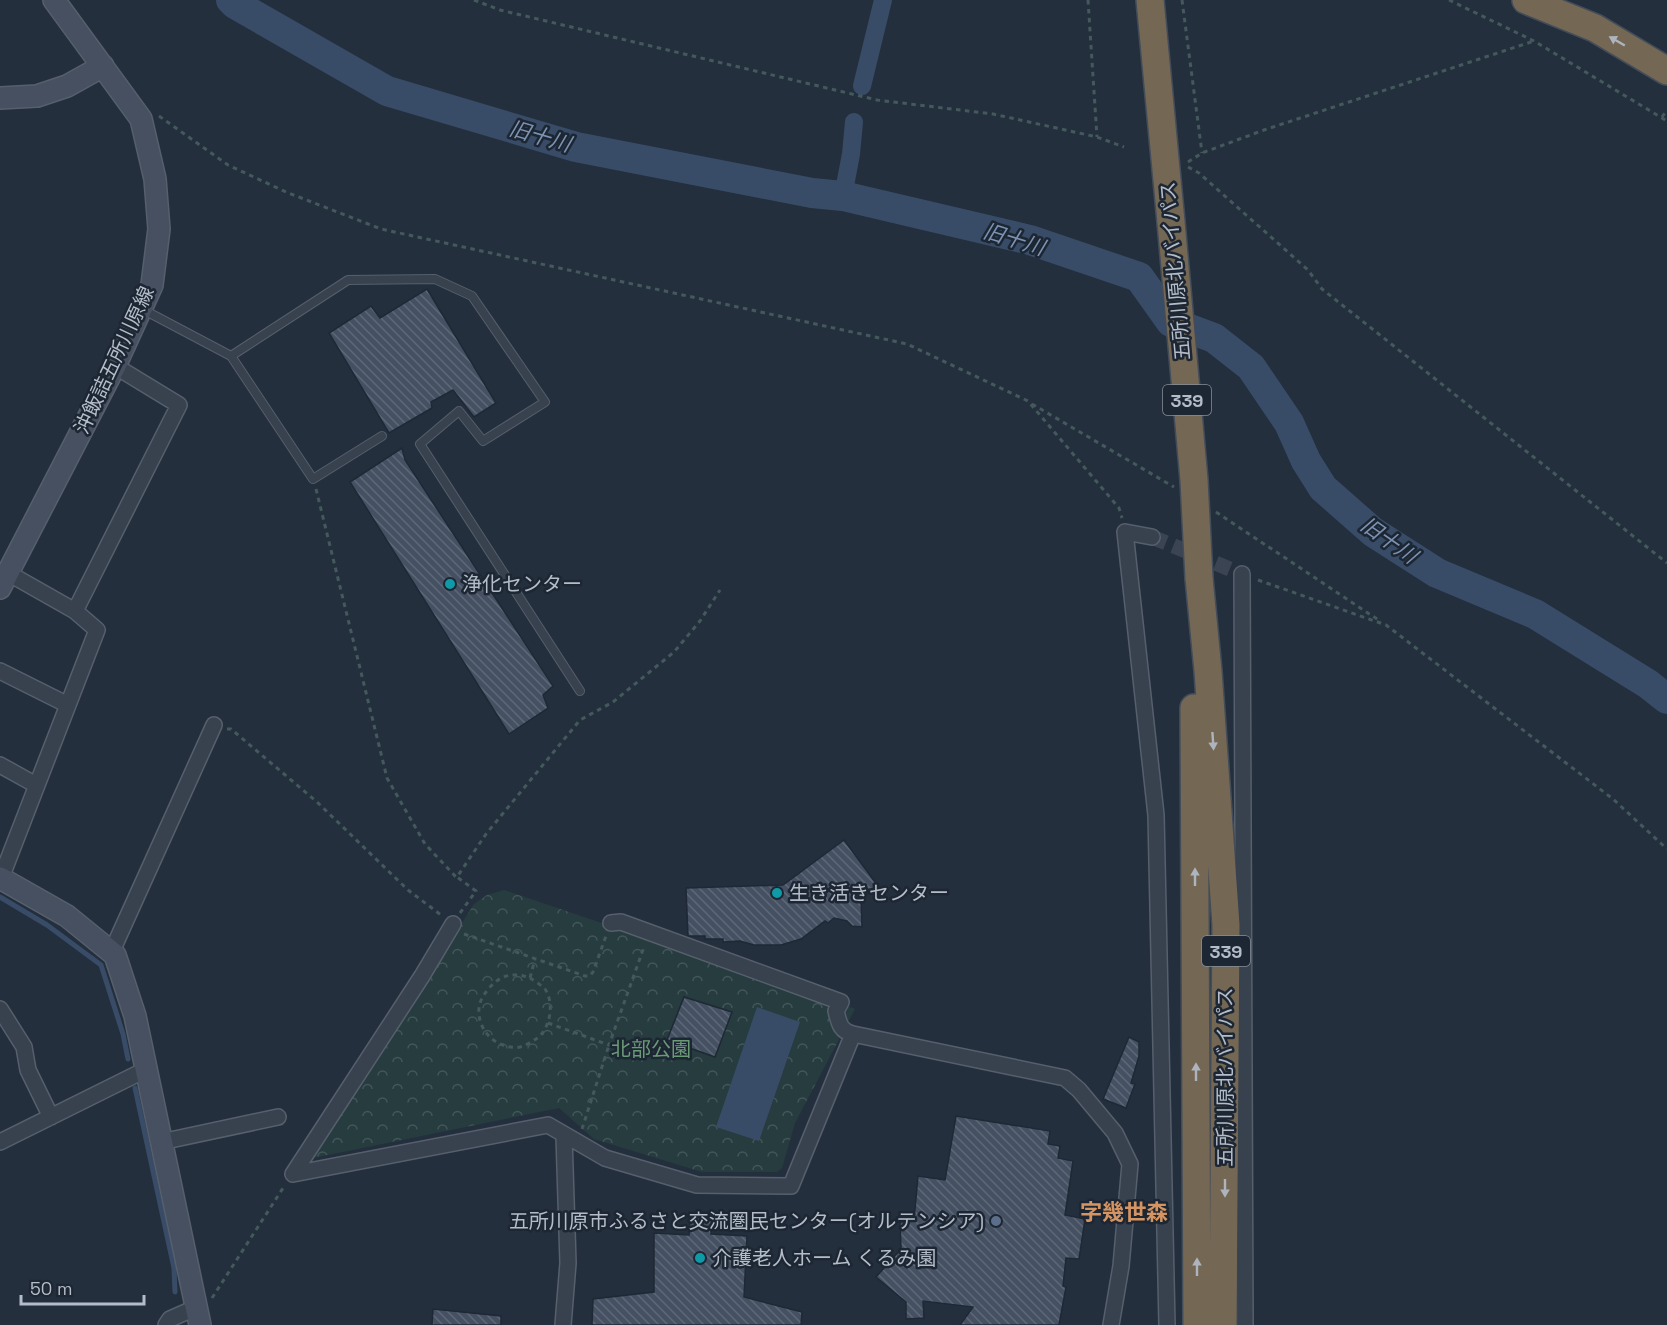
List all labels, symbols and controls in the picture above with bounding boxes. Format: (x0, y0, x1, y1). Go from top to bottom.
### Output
one-way arrow (1608, 36, 1625, 46)
water label: 旧十川 (506, 114, 576, 158)
street label: 五所川原北バイパス (1154, 180, 1196, 362)
water label: 旧十川 (980, 217, 1050, 262)
street label: 沖飯詰五所川原線 (68, 282, 160, 438)
road number: 339 (1163, 385, 1211, 415)
water label: 旧十川 (1355, 511, 1424, 570)
place label: 浄化センター (462, 571, 582, 597)
marker: 浄化センター (443, 577, 457, 591)
one-way arrow (1209, 732, 1218, 751)
one-way arrow (1190, 867, 1200, 886)
place label: 生き活きセンター (789, 880, 949, 906)
marker: 生き活きセンター (770, 886, 784, 900)
road number: 339 (1202, 936, 1250, 966)
street label: 五所川原北バイパス (1212, 987, 1238, 1167)
park label: 北部公園 (611, 1036, 691, 1062)
one-way arrow (1191, 1062, 1201, 1081)
one-way arrow (1220, 1178, 1230, 1197)
district label: 字幾世森 (1080, 1198, 1168, 1226)
place label: 五所川原市ふるさと交流圏民センター(オルテンシア) (509, 1208, 984, 1234)
marker: 五所川原市ふるさと交流圏民センター(オルテンシア) (989, 1214, 1003, 1228)
place label: 介護老人ホーム くるみ園 (712, 1245, 936, 1271)
marker: 介護老人ホーム くるみ園 (693, 1251, 707, 1265)
one-way arrow (1192, 1257, 1202, 1276)
scale bar (21, 1268, 144, 1306)
text: 50 m (30, 1277, 72, 1300)

